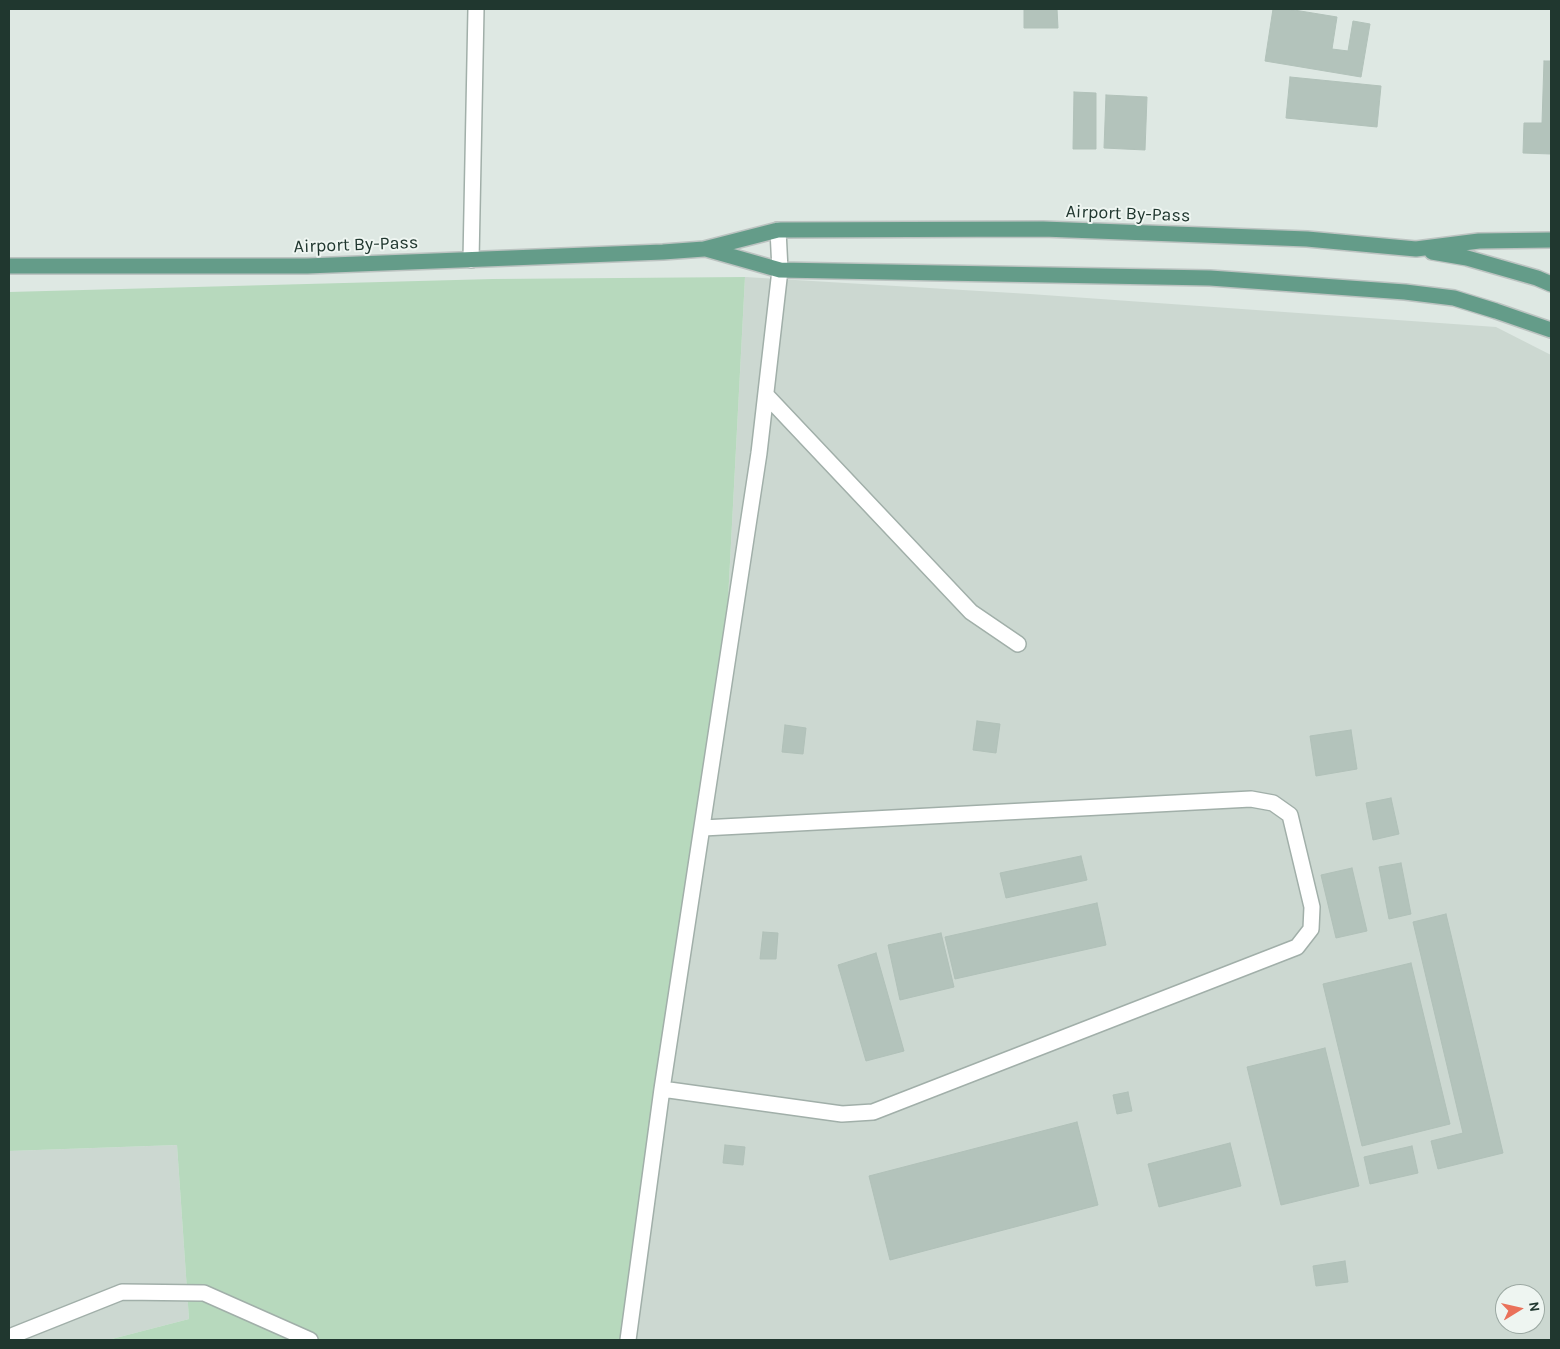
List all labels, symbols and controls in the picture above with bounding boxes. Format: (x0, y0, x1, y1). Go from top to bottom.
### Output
street label: Airport By-Pass (1065, 201, 1191, 227)
street label: Airport By-Pass (293, 232, 419, 258)
north arrow (1495, 1284, 1545, 1334)
text: N (1525, 1300, 1544, 1313)

